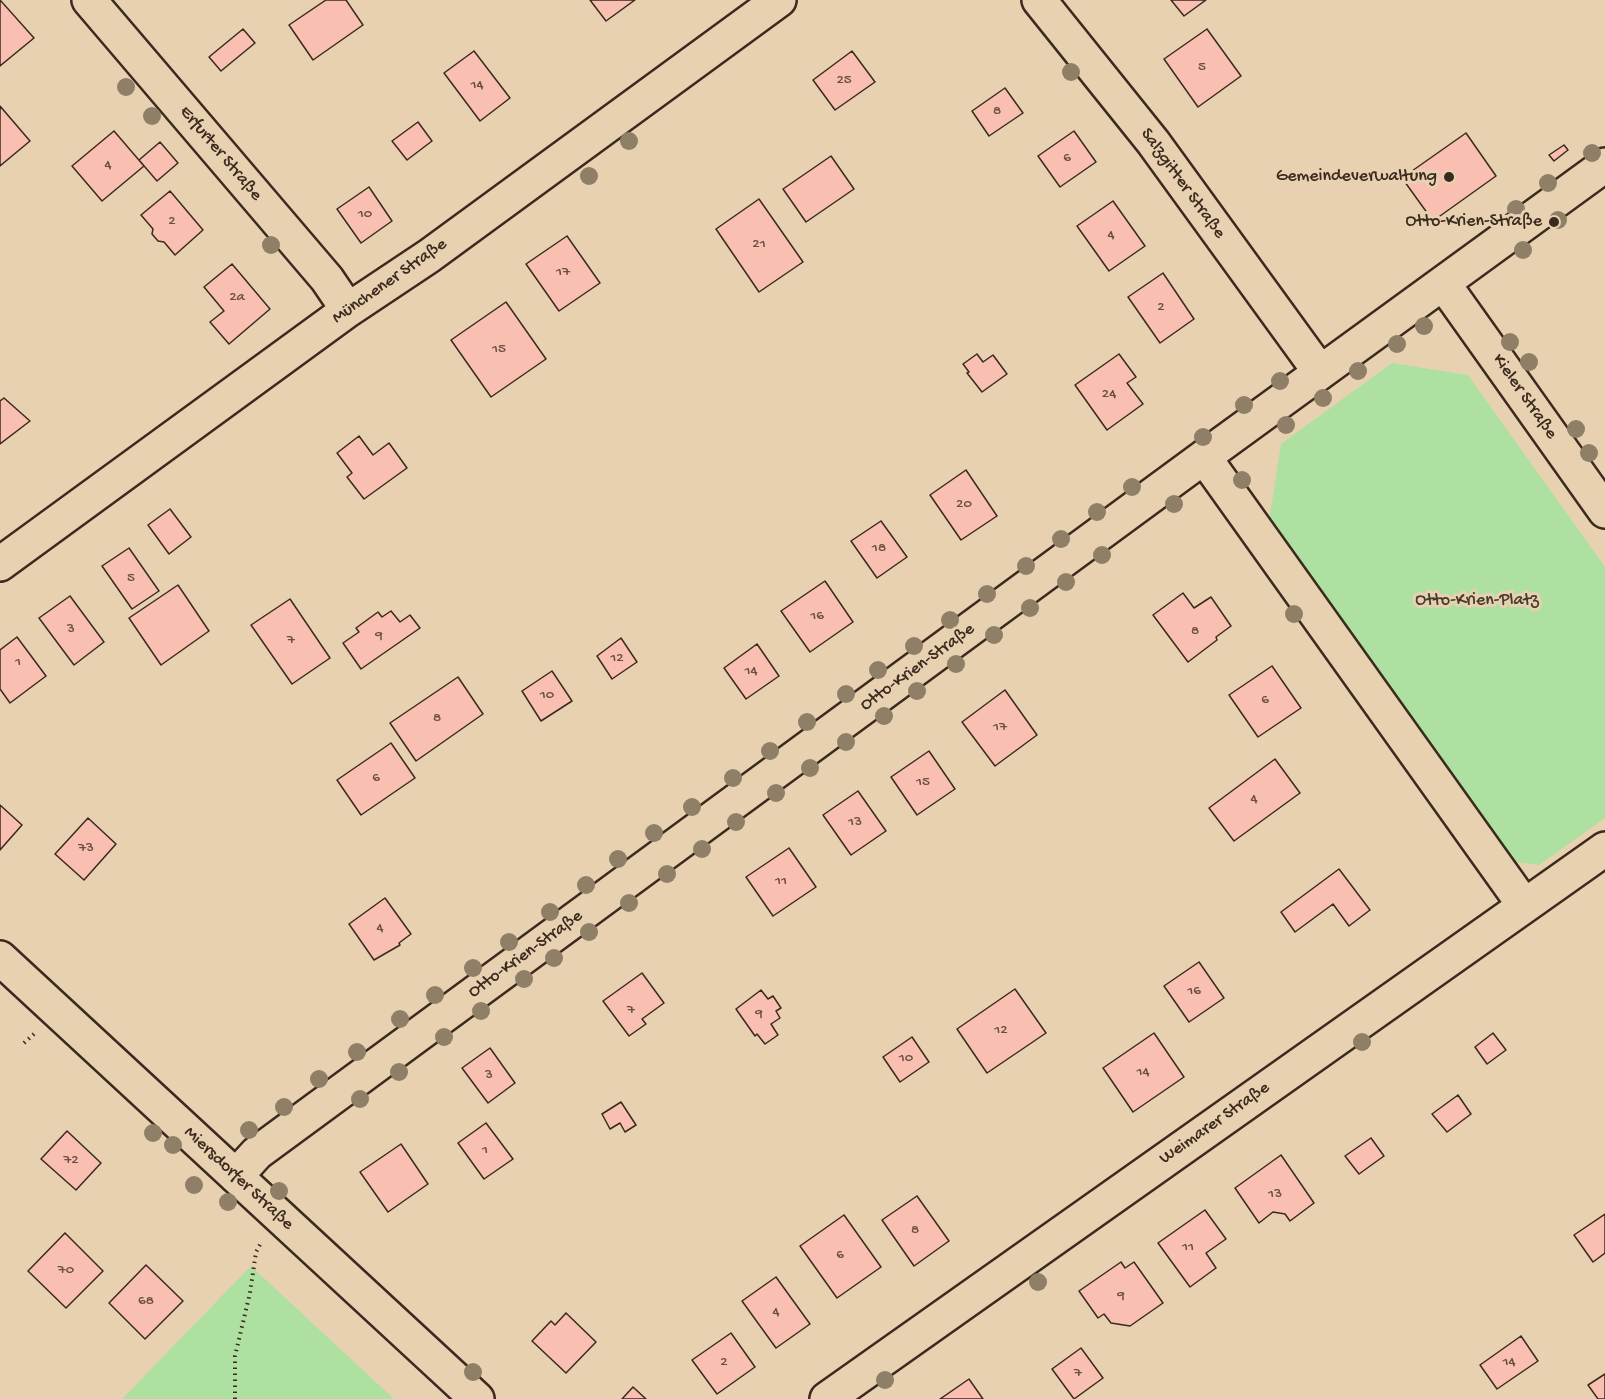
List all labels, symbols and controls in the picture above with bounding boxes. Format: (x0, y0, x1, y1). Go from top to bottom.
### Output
house number: 5 (1198, 59, 1206, 77)
house number: 25 (836, 72, 852, 90)
house number: 14 (470, 77, 484, 95)
street label: Erfurter Straße (174, 102, 266, 206)
house number: 8 (993, 103, 1001, 121)
street label: Salzgitter Straße (1135, 125, 1229, 243)
house number: 6 (1063, 150, 1071, 168)
house number: 4 (104, 157, 112, 175)
place label: Gemeindeverwaltung (1276, 166, 1437, 188)
marker: Gemeindeverwaltung (1442, 170, 1456, 184)
house number: 10 (358, 206, 372, 224)
place label: Otto-Krien-Straße (1405, 211, 1542, 233)
house number: 2 (168, 213, 176, 231)
marker: Otto-Krien-Straße (1547, 215, 1561, 229)
house number: 4 (1107, 227, 1115, 245)
street label: Münchener Straße (328, 234, 452, 330)
house number: 21 (752, 236, 766, 254)
house number: 17 (556, 264, 570, 282)
house number: 2a (229, 289, 245, 307)
house number: 2 (1157, 299, 1165, 317)
house number: 15 (492, 341, 506, 359)
street label: Kieler Straße (1487, 350, 1561, 444)
house number: 24 (1102, 386, 1116, 404)
house number: 20 (956, 496, 972, 514)
house number: 18 (872, 540, 886, 558)
house number: 5 (127, 570, 135, 588)
park label: Otto-Krien-Platz (1415, 590, 1539, 612)
house number: 16 (810, 608, 824, 626)
street label: Otto-Krien-Straße (856, 619, 980, 717)
house number: 3 (67, 621, 75, 639)
house number: 8 (1191, 623, 1199, 641)
house number: 9 (375, 628, 383, 646)
house number: 7 (287, 632, 295, 650)
house number: 12 (610, 650, 624, 668)
house number: 1 (15, 654, 21, 672)
house number: 14 (744, 663, 758, 681)
house number: 10 (540, 687, 554, 705)
house number: 6 (1261, 692, 1269, 710)
house number: 8 (433, 710, 441, 728)
house number: 17 (993, 719, 1007, 737)
house number: 6 (372, 770, 380, 788)
house number: 15 (916, 774, 930, 792)
house number: 4 (1250, 791, 1258, 809)
house number: 13 (848, 814, 862, 832)
house number: 73 (78, 840, 94, 858)
house number: 11 (775, 873, 787, 891)
street label: Otto-Krien-Straße (464, 906, 588, 1004)
house number: 4 (376, 920, 384, 938)
house number: 16 (1187, 983, 1201, 1001)
house number: 7 (627, 1002, 635, 1020)
house number: 9 (755, 1006, 763, 1024)
house number: 12 (994, 1022, 1008, 1040)
house number: 10 (899, 1050, 913, 1068)
house number: 14 (1136, 1064, 1150, 1082)
house number: 3 (485, 1067, 493, 1085)
street label: Weimarer Straße (1156, 1078, 1274, 1170)
street label: Miersdorfer Straße (178, 1122, 298, 1236)
house number: 1 (482, 1142, 488, 1160)
house number: 72 (63, 1152, 79, 1170)
house number: 13 (1268, 1186, 1282, 1204)
house number: 8 (911, 1222, 919, 1240)
house number: 11 (1182, 1239, 1194, 1257)
house number: 6 (836, 1247, 844, 1265)
house number: 70 (58, 1262, 74, 1280)
house number: 9 (1117, 1288, 1125, 1306)
house number: 68 (138, 1293, 154, 1311)
house number: 4 (772, 1304, 780, 1322)
house number: 2 (720, 1354, 728, 1372)
house number: 14 (1502, 1354, 1516, 1372)
house number: 7 (1074, 1365, 1082, 1383)

